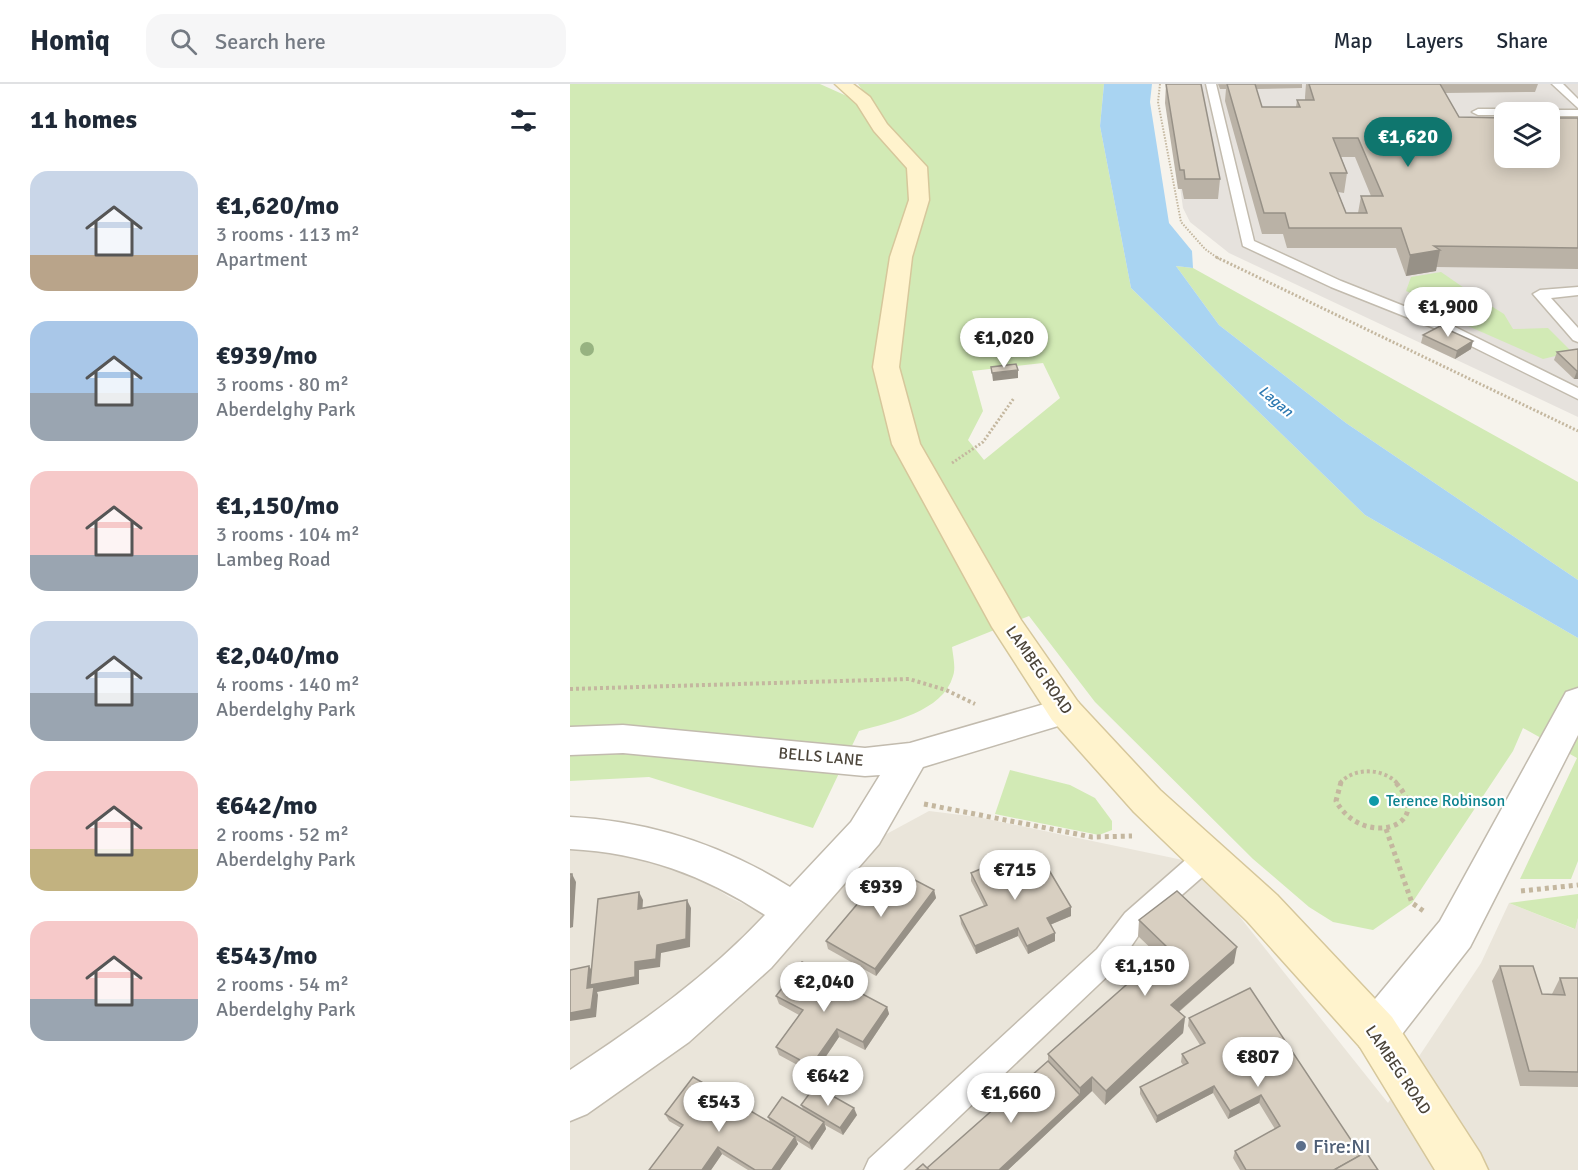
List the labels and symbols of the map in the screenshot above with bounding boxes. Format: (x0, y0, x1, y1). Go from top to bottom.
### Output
pin: €1,620 (1359, 117, 1457, 168)
pin: €1,900 (1399, 287, 1497, 338)
pin: €1,020 (955, 318, 1053, 369)
water label: Lagan (1255, 382, 1297, 421)
street label: LAMBEG ROAD (1001, 622, 1077, 718)
street label: BELLS LANE (778, 743, 864, 771)
place label: Terence Robinson (1386, 791, 1505, 811)
marker: Terence Robinson (1367, 794, 1381, 808)
pin: €715 (979, 850, 1051, 901)
pin: €939 (845, 867, 917, 918)
pin: €1,150 (1096, 946, 1194, 997)
pin: €2,040 (775, 962, 873, 1013)
street label: LAMBEG ROAD (1361, 1022, 1435, 1118)
pin: €807 (1222, 1037, 1294, 1088)
pin: €642 (792, 1056, 864, 1107)
pin: €1,660 (962, 1073, 1060, 1124)
pin: €543 (683, 1082, 755, 1133)
place label: Fire:NI (1313, 1134, 1371, 1159)
marker: Fire:NI (1294, 1139, 1308, 1153)

